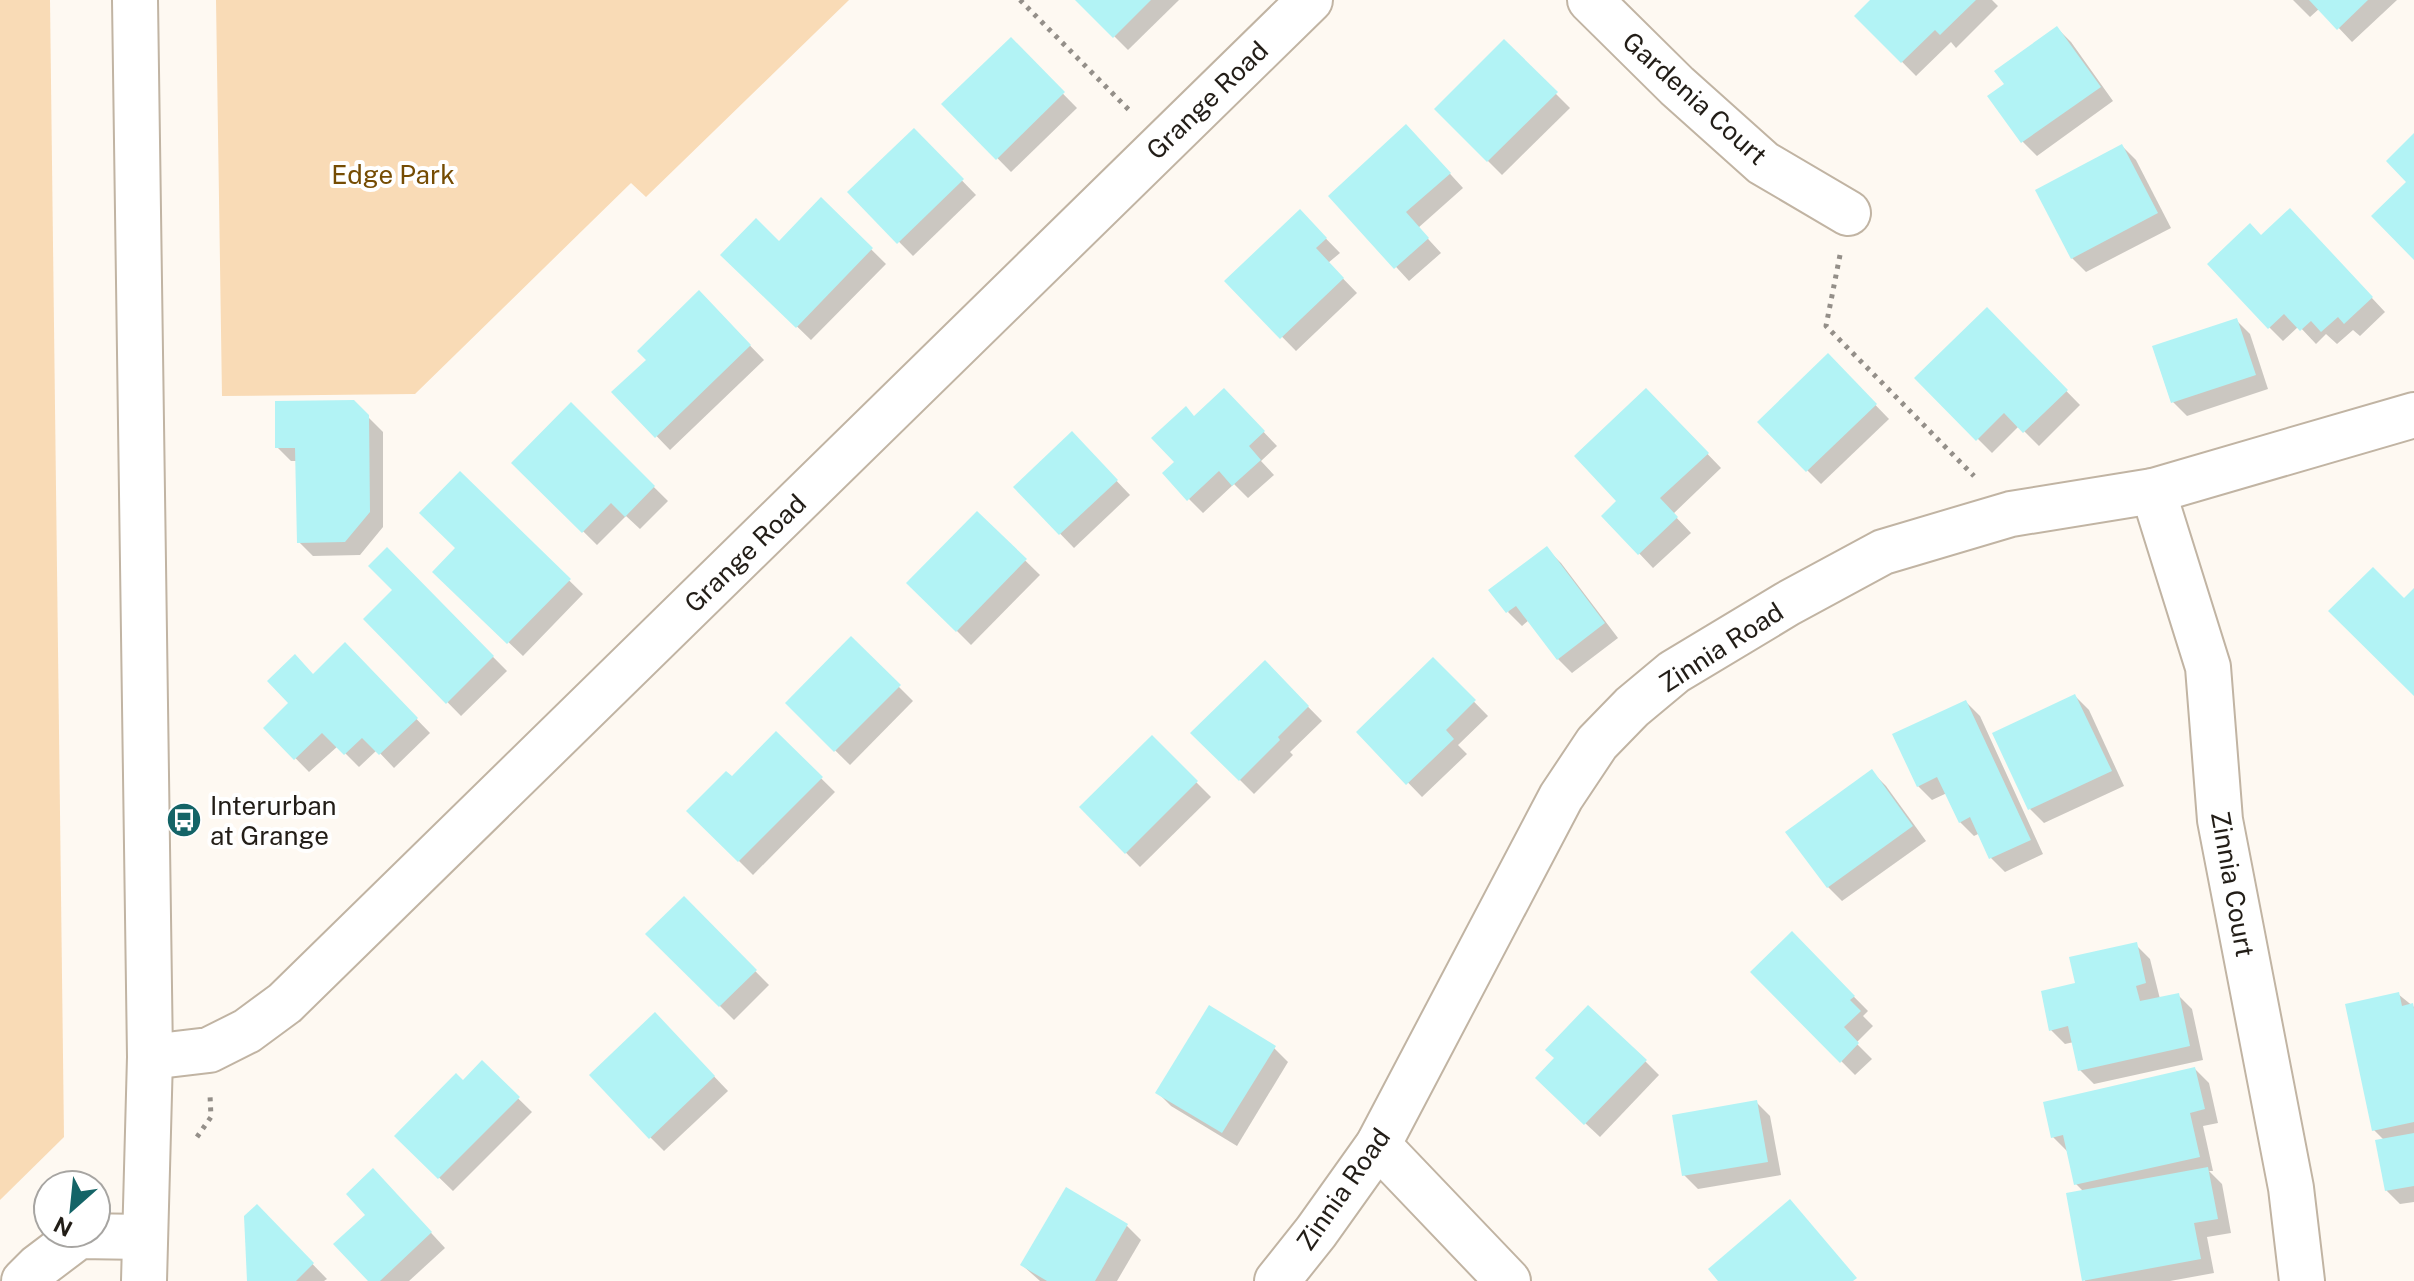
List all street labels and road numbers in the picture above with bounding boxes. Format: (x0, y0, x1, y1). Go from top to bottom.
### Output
street label: Gardenia Court (1616, 25, 1774, 171)
street label: Grange Road (1140, 35, 1274, 165)
street label: Grange Road (678, 488, 812, 618)
street label: Zinnia Road (1653, 595, 1789, 699)
street label: Zinnia Court (2205, 809, 2261, 959)
street label: Zinnia Road (1290, 1122, 1396, 1256)

